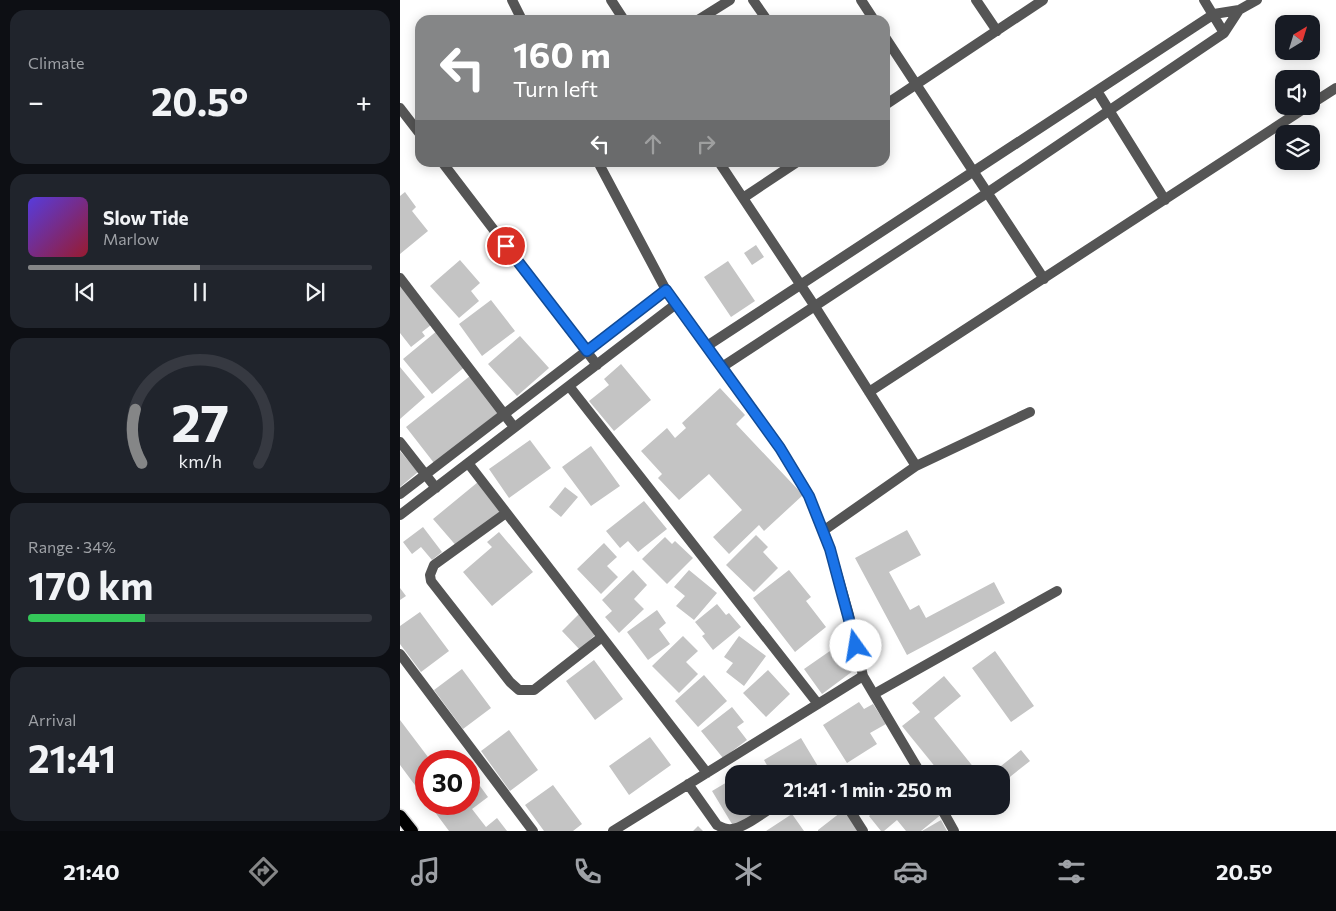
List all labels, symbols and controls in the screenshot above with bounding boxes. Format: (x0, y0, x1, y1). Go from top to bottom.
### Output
north arrow (1275, 15, 1320, 60)
map controls (1275, 15, 1320, 170)
text: 160 m (513, 32, 611, 75)
icon: left (430, 35, 495, 100)
text: Climate (28, 53, 84, 72)
button: sound (1275, 70, 1320, 115)
text: Turn left (513, 75, 598, 102)
text: 20.5° (151, 77, 248, 124)
text: − (28, 84, 44, 118)
text: + (356, 84, 372, 118)
button: layers (1275, 125, 1320, 170)
icon: left (586, 130, 614, 158)
icon: ahead (639, 130, 667, 158)
icon: right (692, 130, 720, 158)
text: Slow Tide (103, 206, 189, 229)
pin (485, 225, 527, 267)
text: Marlow (103, 229, 159, 248)
icon: arrive (492, 232, 520, 260)
icon: previous (71, 278, 99, 306)
icon: pause (186, 278, 214, 306)
icon: next (301, 278, 329, 306)
text: 27 (171, 389, 229, 453)
text: km/h (178, 450, 222, 472)
text: Range · 34% (28, 537, 116, 556)
text: 170 km (28, 561, 153, 608)
position arrow (829, 619, 881, 671)
text: Arrival (28, 710, 76, 729)
text: 21:41 (28, 734, 116, 781)
speed limit sign: 30 (415, 750, 480, 815)
text: 21:41 · 1 min · 250 m (783, 778, 952, 801)
icon: directions (246, 854, 281, 889)
icon: music (408, 854, 443, 889)
icon: phone (570, 854, 605, 889)
icon: climate (731, 854, 766, 889)
icon: car (893, 854, 928, 889)
icon: filters (1054, 854, 1089, 889)
text: 21:40 (63, 858, 120, 885)
text: 20.5° (1216, 858, 1273, 885)

